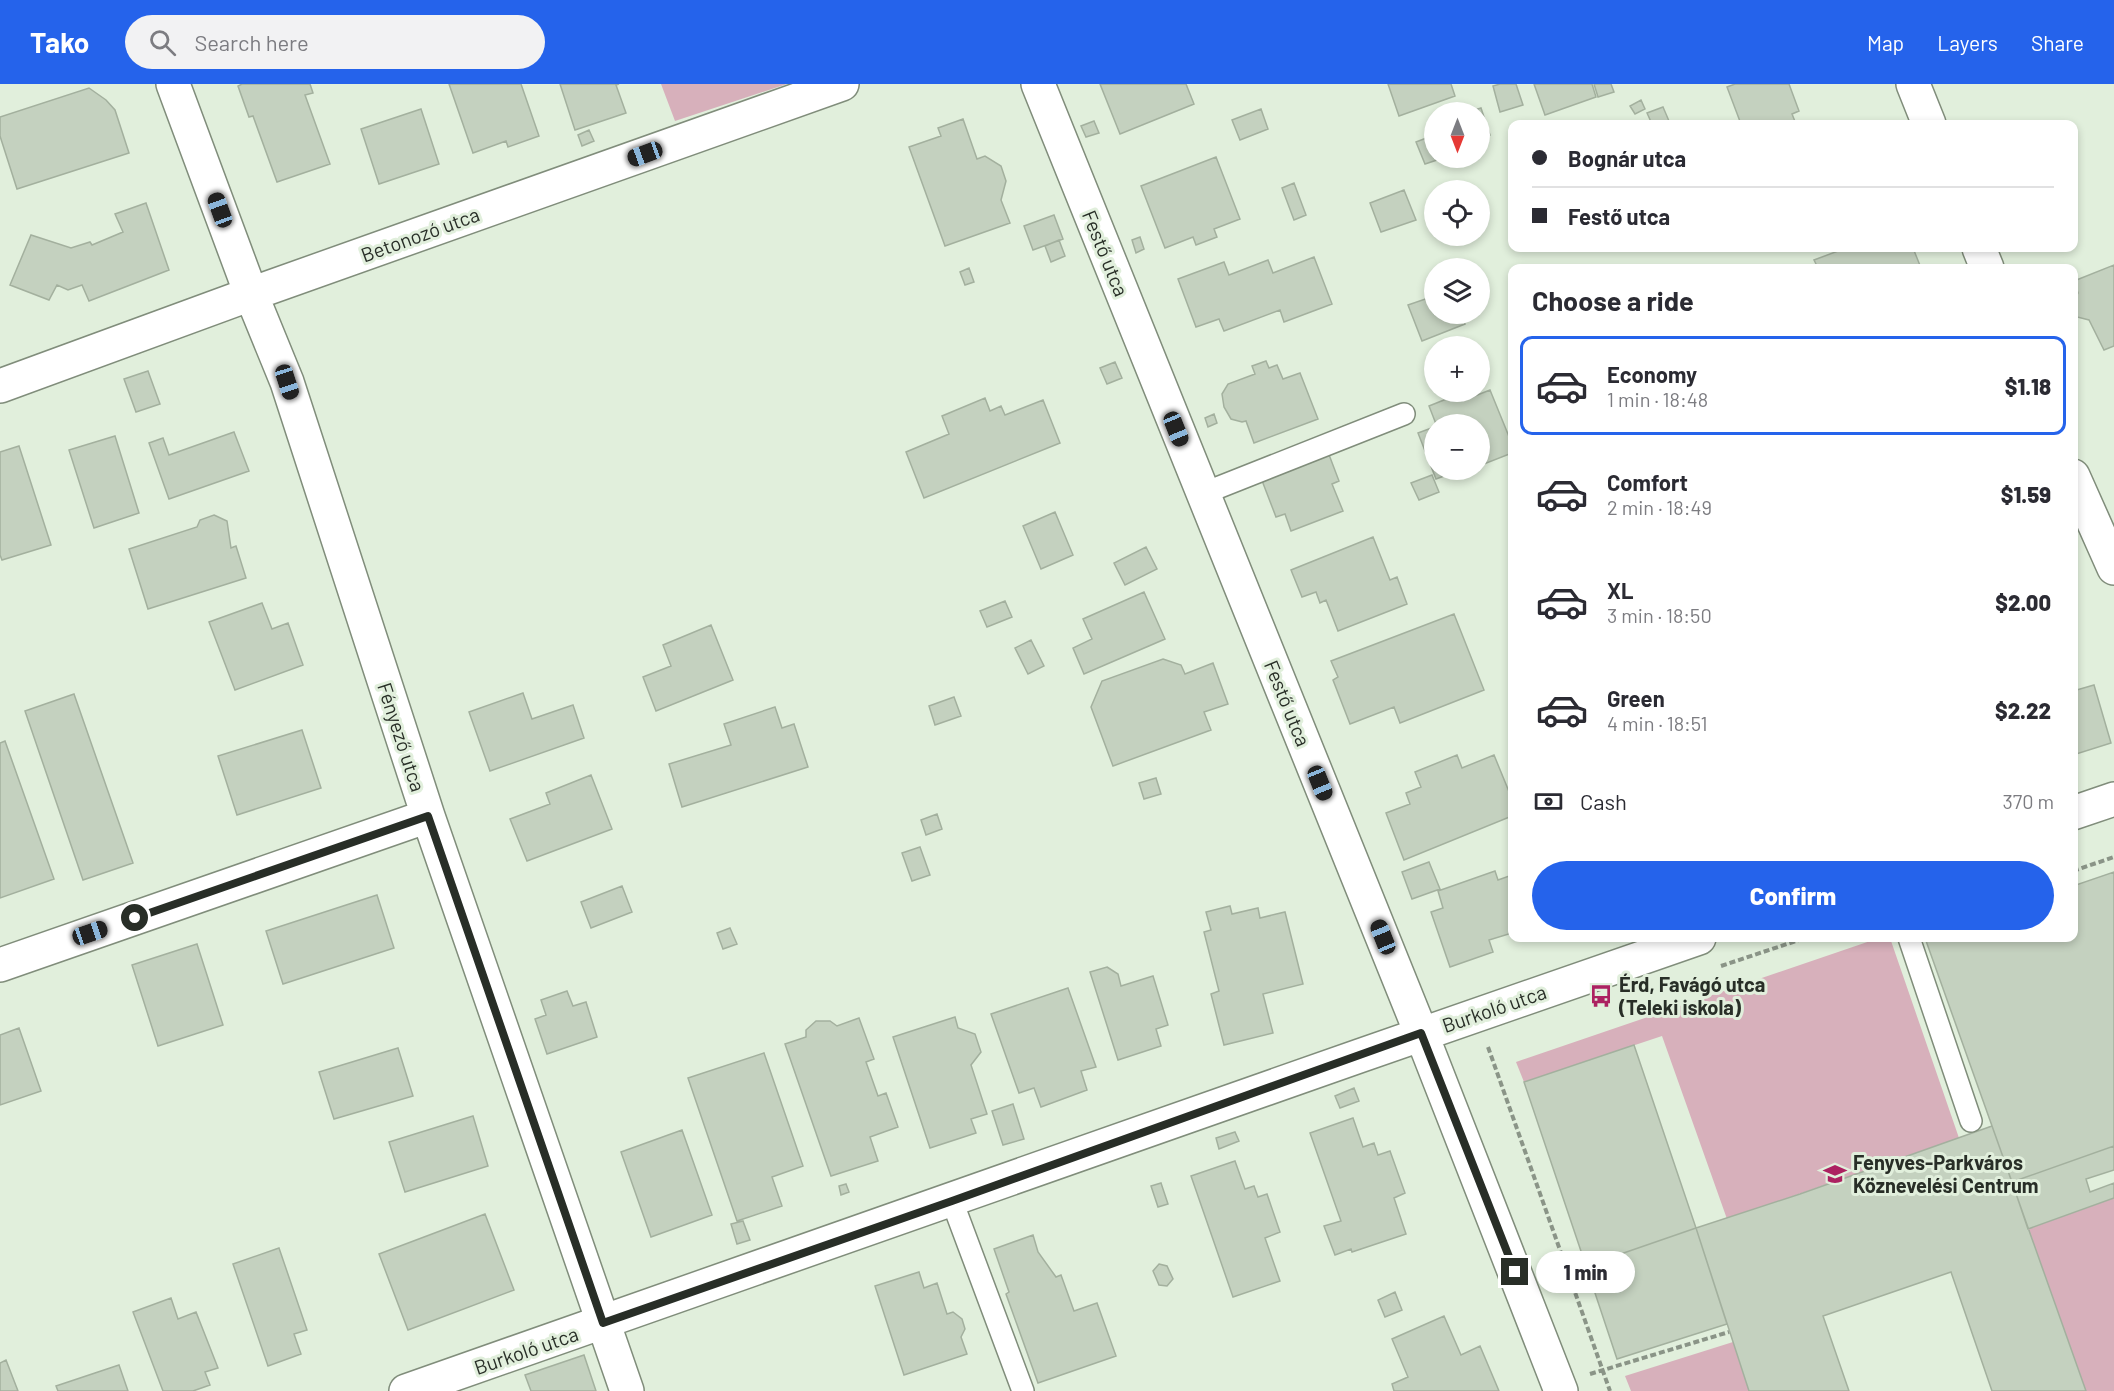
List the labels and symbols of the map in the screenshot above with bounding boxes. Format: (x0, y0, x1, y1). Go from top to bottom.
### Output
north arrow (1424, 102, 1490, 168)
car (625, 139, 665, 169)
car (205, 190, 235, 230)
street label: Betonozó utca (357, 201, 483, 267)
street label: Festő utca (1078, 206, 1134, 300)
car (273, 362, 301, 402)
car (1161, 409, 1191, 449)
street label: Festő utca (1260, 656, 1316, 750)
street label: Fényező utca (373, 679, 431, 795)
car (1305, 763, 1335, 803)
route start (121, 904, 148, 931)
car (1368, 917, 1398, 957)
car (70, 919, 110, 947)
place label: Érd, Favágó utca (Teleki iskola) (1618, 972, 1765, 1019)
street label: Burkoló utca (1439, 979, 1549, 1037)
bus stop icon: Érd, Favágó utca (Teleki iskola) (1588, 983, 1614, 1009)
place label: Fenyves-Parkváros Köznevelési Centrum (1853, 1150, 2039, 1197)
school or university icon: Fenyves-Parkváros Köznevelési Centrum (1822, 1161, 1848, 1187)
callout: 1 min (1536, 1251, 1635, 1293)
route end (1501, 1258, 1528, 1285)
street label: Burkoló utca (471, 1321, 581, 1379)

